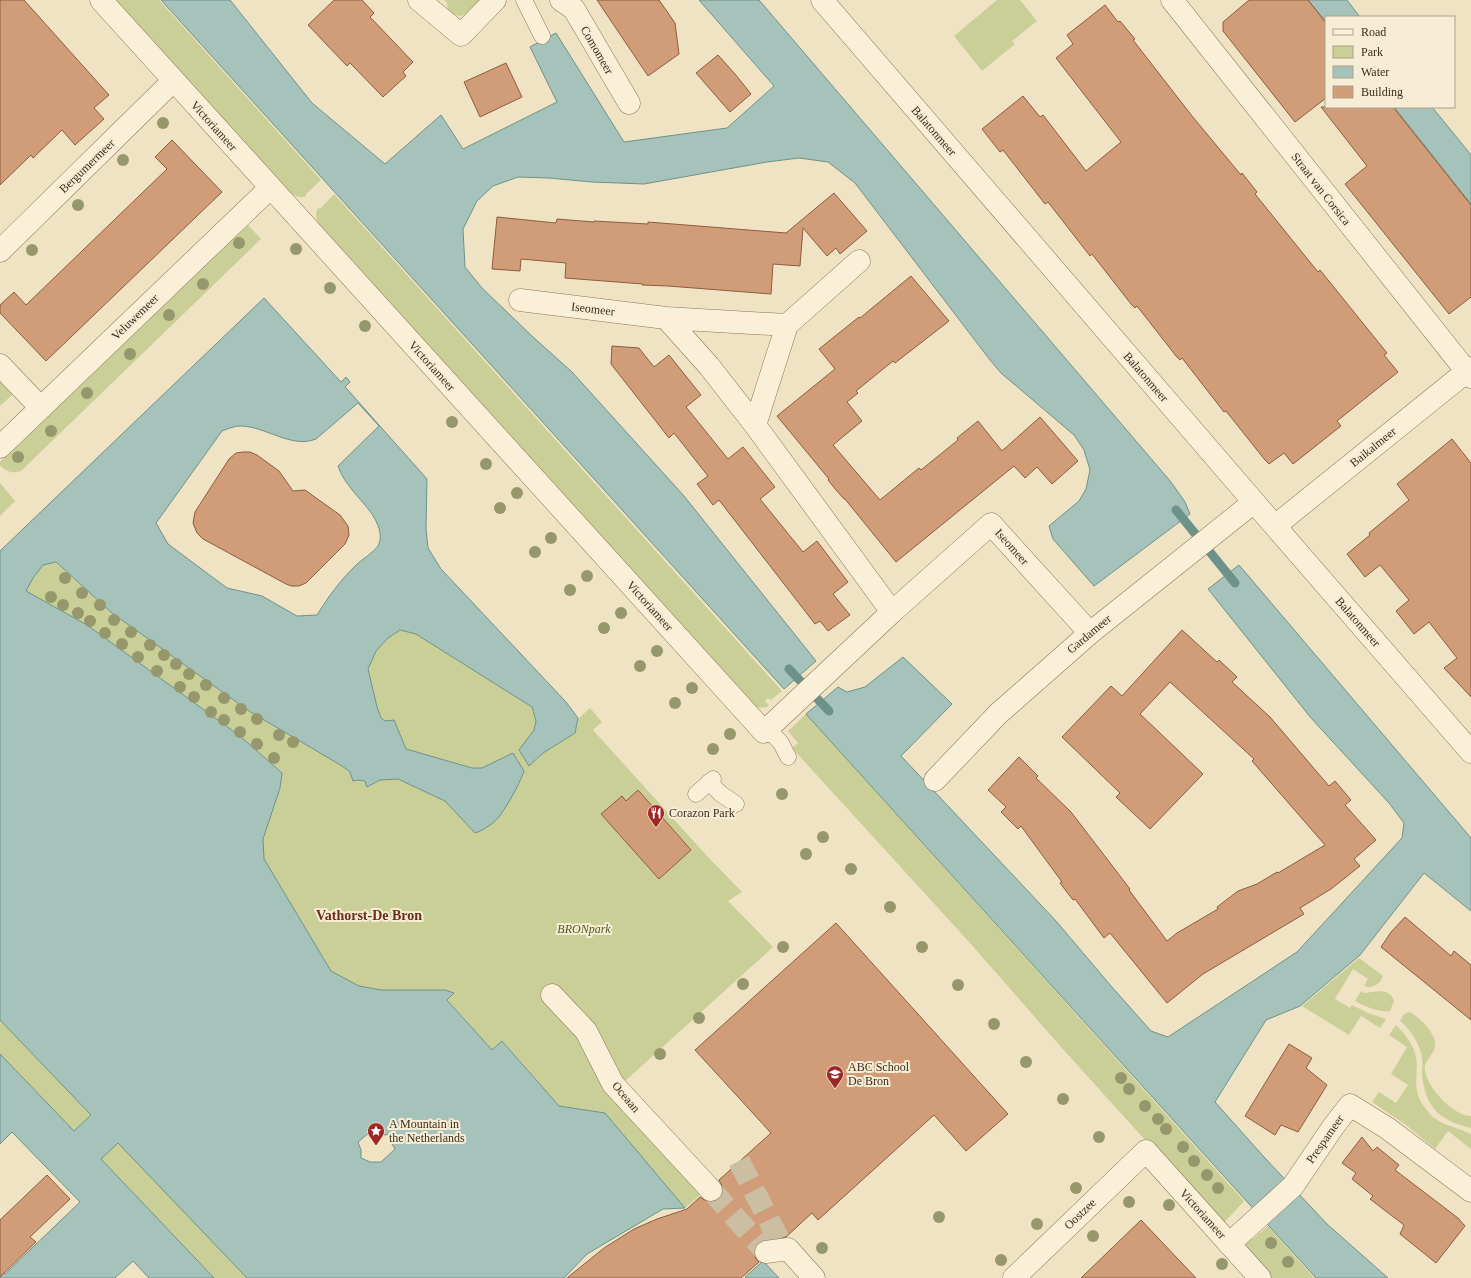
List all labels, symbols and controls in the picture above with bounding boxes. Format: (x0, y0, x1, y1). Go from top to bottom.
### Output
legend (1325, 16, 1455, 108)
street label: Comomeer (578, 23, 616, 77)
text: Road (1361, 25, 1386, 39)
text: Park (1361, 45, 1383, 59)
text: Water (1361, 65, 1389, 79)
text: Building (1361, 85, 1403, 99)
street label: Victoriameer (188, 98, 240, 154)
street label: Balatonmeer (909, 103, 959, 159)
street label: Bergumermeer (56, 136, 118, 196)
street label: Straat van Corsica (1288, 150, 1354, 228)
street label: Veluwemeer (109, 291, 161, 343)
street label: Iseomeer (570, 299, 616, 319)
street label: Victoriameer (406, 338, 458, 394)
street label: Balatonmeer (1121, 349, 1171, 405)
street label: Baikalmeer (1347, 424, 1399, 470)
street label: Iseomeer (992, 526, 1032, 568)
street label: Victoriameer (624, 578, 676, 634)
street label: Balatonmeer (1333, 594, 1383, 650)
street label: Gardameer (1064, 612, 1114, 656)
restaurant icon: Corazon Park (646, 803, 666, 828)
place label: Corazon Park (669, 806, 735, 820)
district label: Vathorst-De Bron (316, 908, 422, 923)
park label: BRONpark (557, 922, 611, 936)
place label: ABC School De Bron (848, 1060, 910, 1088)
school or university icon: ABC School De Bron (825, 1064, 845, 1089)
street label: Oceaan (609, 1079, 643, 1115)
street label: Prespameer (1303, 1112, 1347, 1166)
place label: A Mountain in the Netherlands (389, 1117, 465, 1145)
place icon: A Mountain in the Netherlands (366, 1121, 386, 1146)
street label: Victoriameer (1177, 1186, 1229, 1242)
street label: Oostzee (1061, 1196, 1099, 1232)

